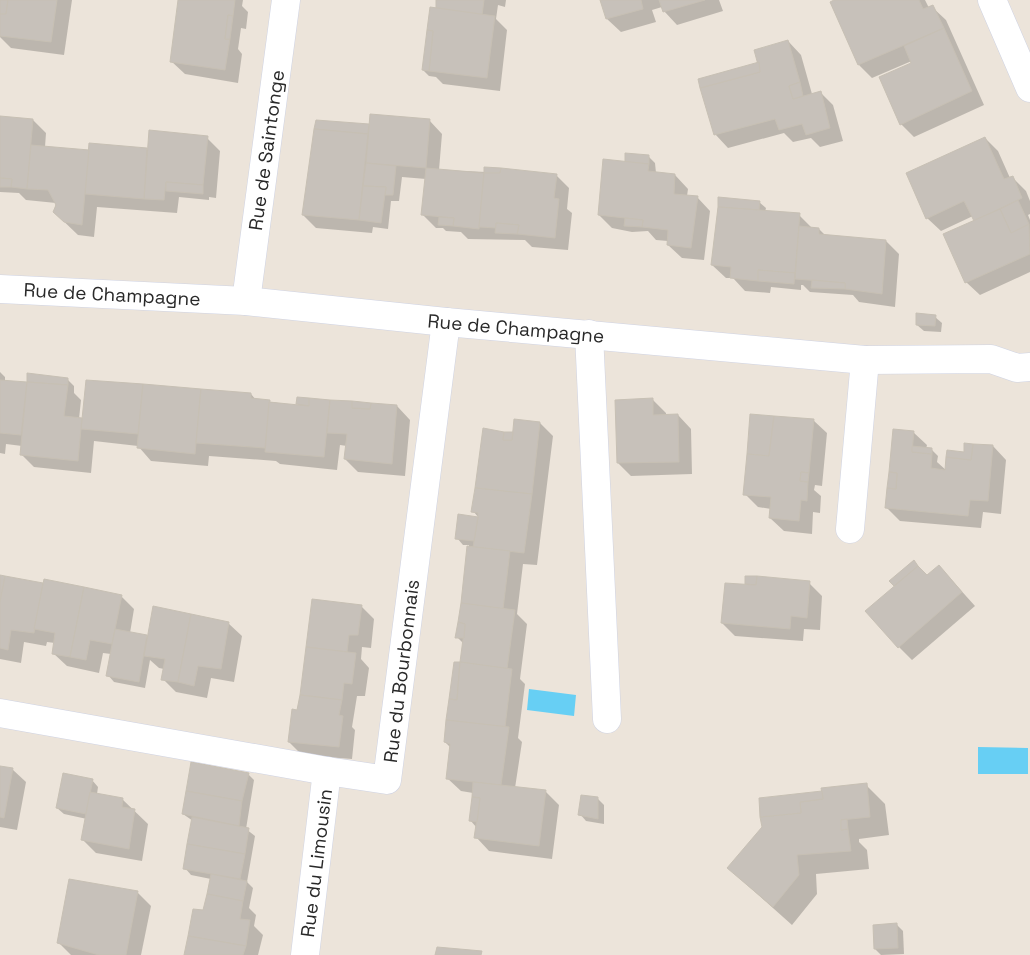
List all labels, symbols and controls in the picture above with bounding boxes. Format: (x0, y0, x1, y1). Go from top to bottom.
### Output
street label: Rue de Saintonge (243, 68, 290, 232)
street label: Rue de Champagne (23, 277, 201, 312)
street label: Rue de Champagne (427, 308, 605, 349)
street label: Rue du Bourbonnais (378, 578, 425, 764)
street label: Rue du Limousin (295, 787, 338, 939)

